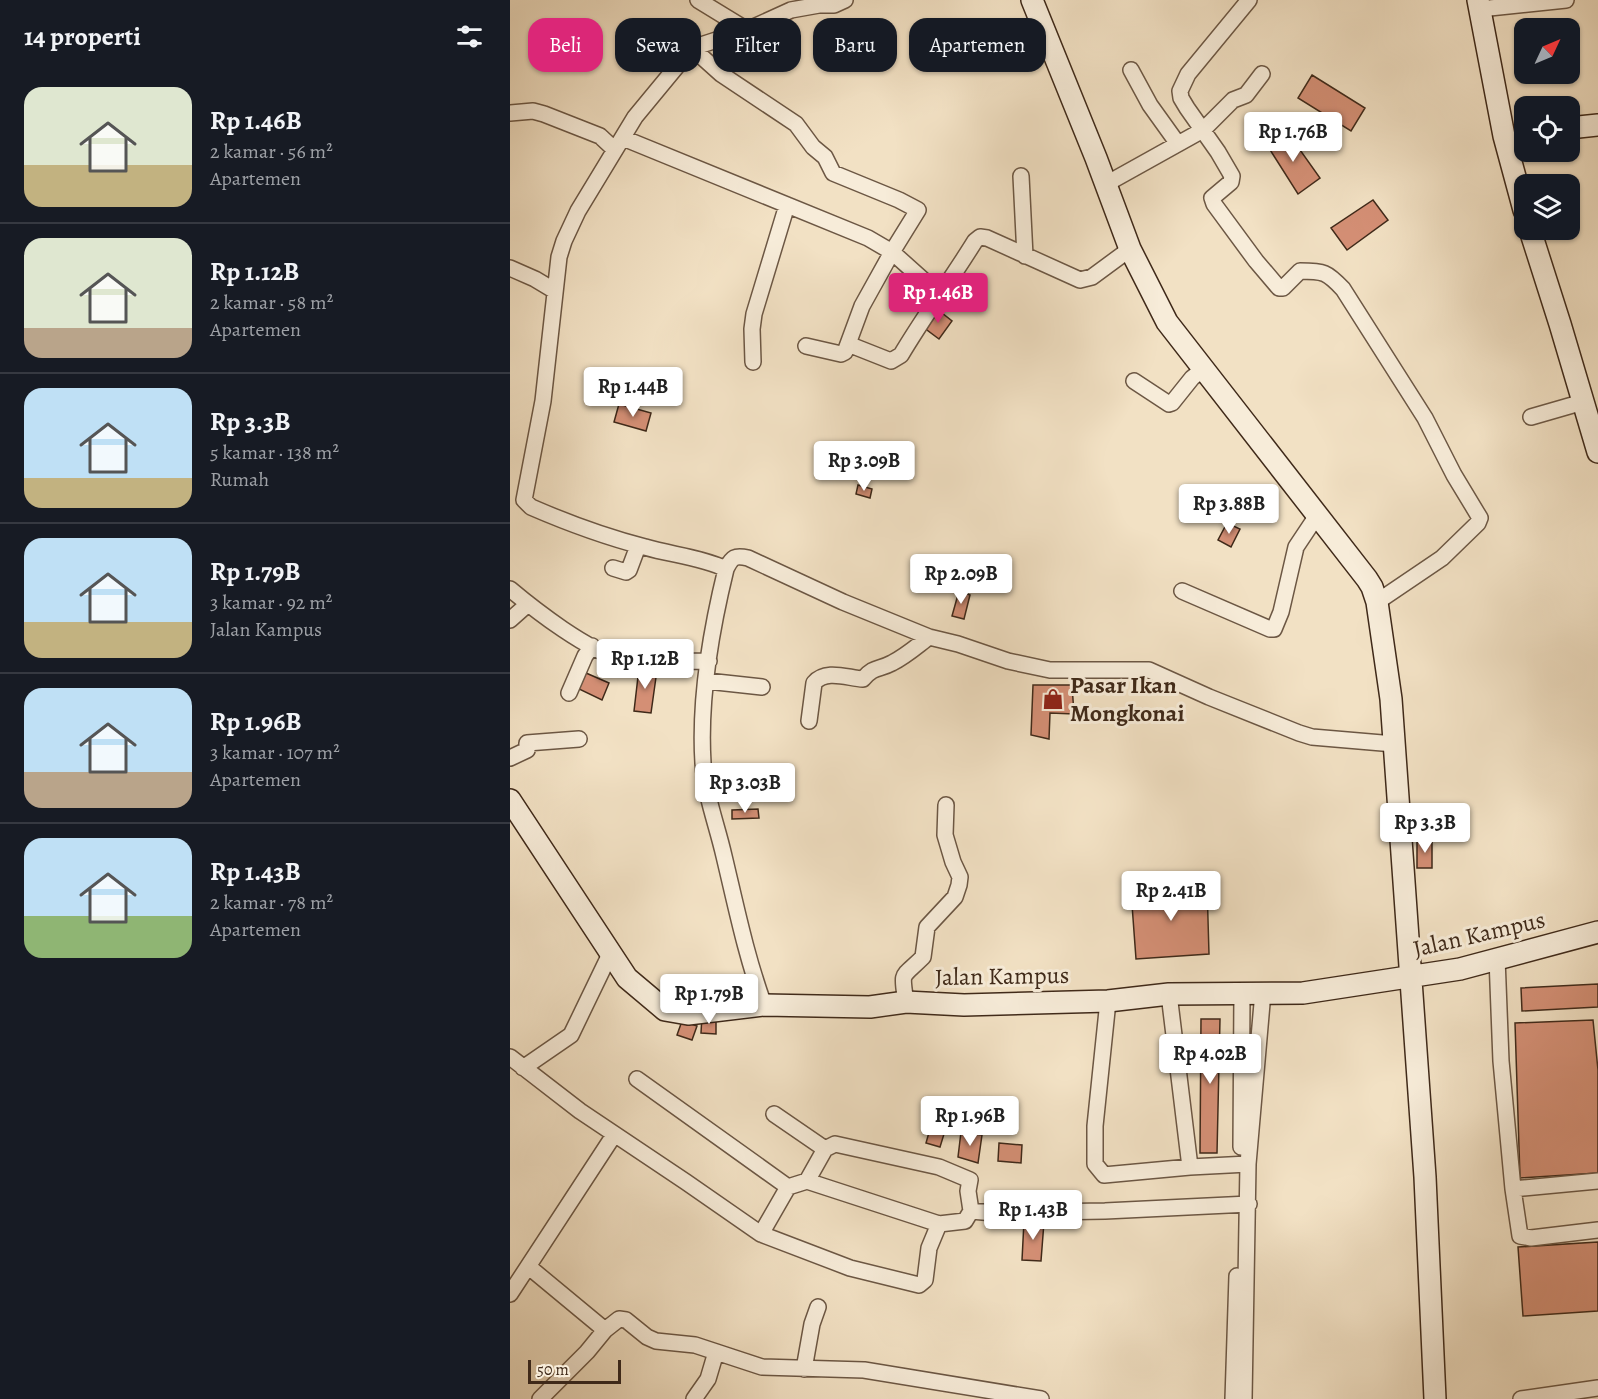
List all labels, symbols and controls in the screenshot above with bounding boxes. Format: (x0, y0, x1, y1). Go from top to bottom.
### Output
chip: Beli (528, 18, 603, 72)
chip: Sewa (615, 18, 701, 72)
chip: Filter (713, 18, 801, 72)
chip: Baru (813, 18, 897, 72)
chip: Apartemen (909, 18, 1046, 72)
north arrow (1514, 18, 1580, 84)
map controls (1514, 18, 1580, 240)
text: 14 properti (24, 19, 141, 54)
icon: filters (453, 20, 486, 53)
button: locate (1514, 96, 1580, 162)
text: Rp 1.46B (210, 103, 302, 138)
icon: home (72, 111, 144, 183)
pin: Rp 1.76B (1231, 112, 1355, 163)
text: Rp 1.76B (1258, 118, 1328, 145)
text: 2 kamar · 56 m² (210, 138, 333, 165)
text: Apartemen (210, 165, 301, 192)
button: layers (1514, 174, 1580, 240)
text: Rp 1.12B (210, 254, 299, 289)
icon: home (72, 262, 144, 334)
pin: Rp 1.46B (876, 273, 1000, 324)
text: Rp 1.46B (903, 279, 973, 306)
text: 2 kamar · 58 m² (210, 289, 333, 316)
text: Apartemen (210, 316, 301, 343)
pin: Rp 1.44B (571, 367, 695, 418)
text: Rp 1.44B (598, 373, 668, 400)
text: Rp 3.3B (210, 404, 290, 439)
icon: home (72, 412, 144, 484)
text: 5 kamar · 138 m² (210, 439, 339, 466)
pin: Rp 3.09B (802, 441, 926, 492)
text: Rp 3.09B (828, 447, 900, 474)
text: Rumah (210, 466, 269, 493)
pin: Rp 3.88B (1167, 484, 1291, 535)
text: Rp 3.88B (1193, 490, 1265, 517)
text: Rp 1.79B (210, 554, 301, 589)
pin: Rp 2.09B (899, 554, 1023, 605)
text: Rp 2.09B (924, 560, 998, 587)
icon: home (72, 562, 144, 634)
text: 3 kamar · 92 m² (210, 589, 332, 616)
text: Jalan Kampus (210, 616, 322, 643)
pin: Rp 1.12B (583, 639, 707, 690)
text: Rp 1.12B (611, 645, 679, 672)
place label: Pasar Ikan Mongkonai (1070, 669, 1184, 729)
shop icon: Pasar Ikan Mongkonai (1041, 687, 1065, 711)
text: Rp 1.96B (210, 704, 302, 739)
icon: home (72, 712, 144, 784)
text: 3 kamar · 107 m² (210, 739, 340, 766)
pin: Rp 3.03B (683, 763, 807, 814)
text: Apartemen (210, 766, 301, 793)
text: Rp 3.03B (709, 769, 781, 796)
pin: Rp 3.3B (1370, 803, 1480, 854)
text: Rp 3.3B (1394, 809, 1456, 836)
text: Rp 1.43B (210, 854, 301, 889)
icon: home (72, 862, 144, 934)
pin: Rp 2.41B (1109, 871, 1233, 922)
text: Rp 2.41B (1136, 877, 1206, 904)
text: 2 kamar · 78 m² (210, 889, 333, 916)
street label: Jalan Kampus (1410, 903, 1548, 965)
text: Apartemen (210, 916, 301, 943)
street label: Jalan Kampus (934, 959, 1070, 993)
pin: Rp 1.79B (647, 974, 771, 1025)
text: Rp 1.79B (674, 980, 744, 1007)
pin: Rp 4.02B (1148, 1034, 1272, 1085)
text: Rp 4.02B (1173, 1040, 1247, 1067)
pin: Rp 1.96B (908, 1096, 1032, 1147)
text: Rp 1.96B (935, 1102, 1005, 1129)
pin: Rp 1.43B (971, 1190, 1095, 1241)
text: Rp 1.43B (998, 1196, 1068, 1223)
scale bar (528, 1357, 621, 1384)
text: 50 m (537, 1359, 569, 1381)

